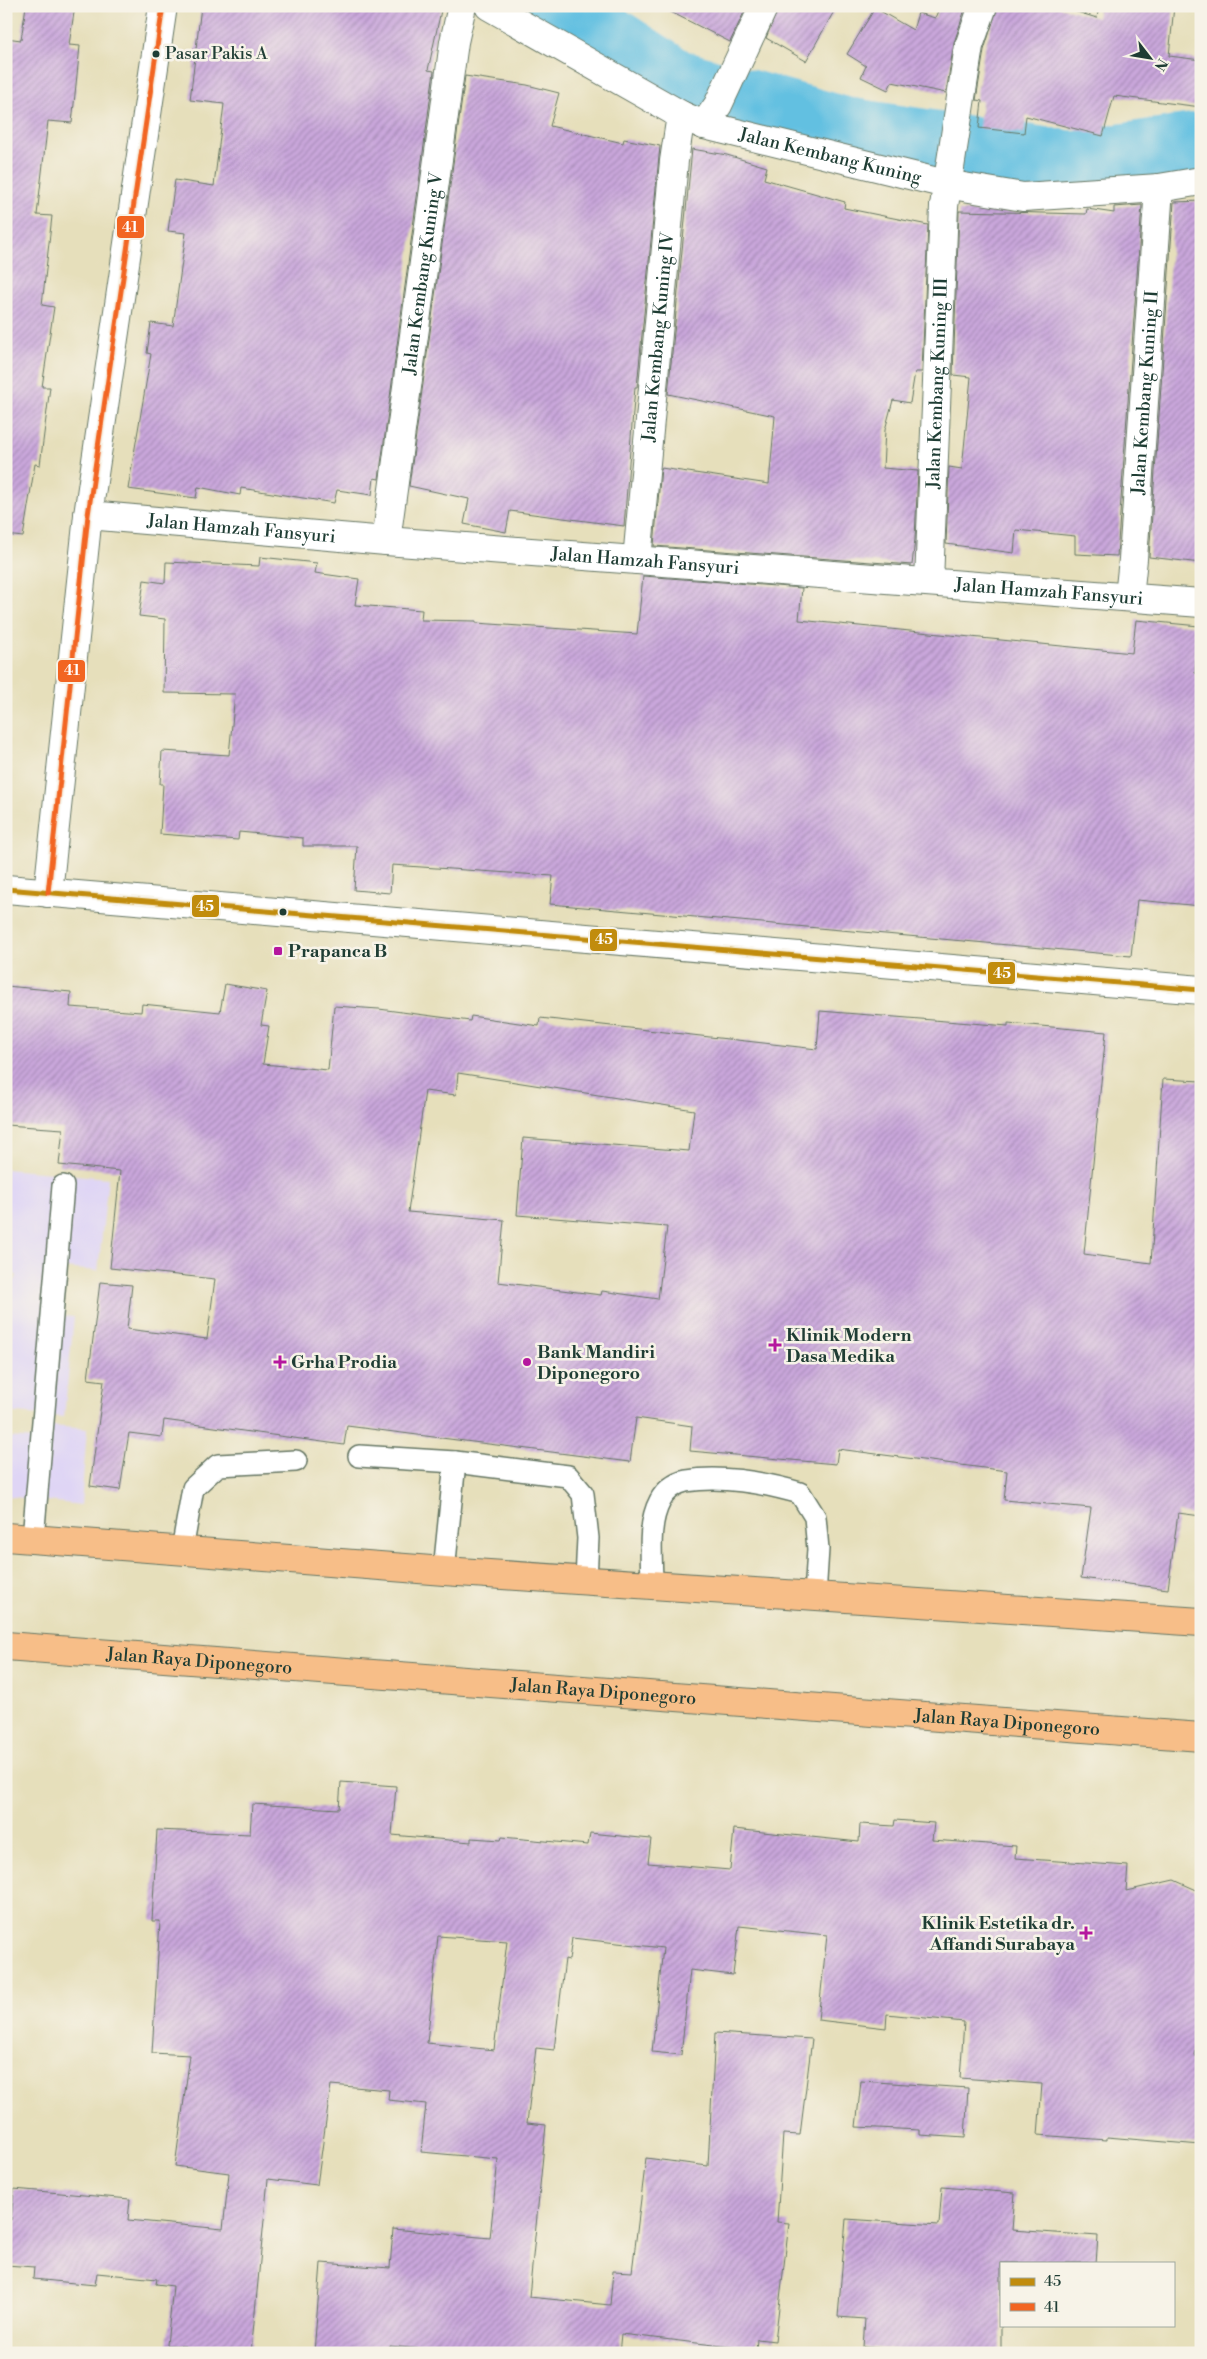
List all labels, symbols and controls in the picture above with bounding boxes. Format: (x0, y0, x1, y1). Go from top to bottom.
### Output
north arrow (1124, 32, 1174, 82)
place label: Pasar Pakis A (165, 43, 268, 65)
marker: Pasar Pakis A (151, 49, 161, 59)
text: N (1150, 55, 1171, 74)
street label: Jalan Kembang Kuning (736, 122, 925, 189)
street label: Jalan Kembang Kuning V (397, 171, 448, 377)
line badge: 41 (116, 215, 145, 239)
text: 41 (122, 219, 138, 237)
street label: Jalan Kembang Kuning IV (636, 231, 679, 444)
street label: Jalan Kembang Kuning III (921, 277, 953, 490)
street label: Jalan Kembang Kuning II (1126, 290, 1163, 496)
street label: Jalan Hamzah Fansyuri (145, 509, 337, 548)
street label: Jalan Hamzah Fansyuri (549, 542, 740, 579)
street label: Jalan Hamzah Fansyuri (953, 573, 1144, 610)
line badge: 41 (57, 659, 86, 683)
text: 41 (64, 662, 80, 680)
line badge: 45 (191, 894, 220, 918)
text: 45 (196, 898, 214, 916)
unlabelled marker (278, 907, 288, 917)
line badge: 45 (589, 928, 618, 952)
text: 45 (595, 931, 613, 949)
place label: Prapanca B (288, 940, 387, 963)
marker: Prapanca B (272, 945, 284, 957)
line badge: 45 (987, 961, 1016, 985)
text: 45 (993, 965, 1011, 983)
place label: Klinik Modern Dasa Medika (786, 1324, 912, 1368)
marker: Klinik Modern Dasa Medika (768, 1338, 782, 1352)
place label: Bank Mandiri Diponegoro (537, 1341, 655, 1385)
place label: Grha Prodia (291, 1351, 397, 1374)
marker: Grha Prodia (273, 1355, 287, 1369)
marker: Bank Mandiri Diponegoro (521, 1356, 533, 1368)
street label: Jalan Raya Diponegoro (105, 1642, 293, 1679)
street label: Jalan Raya Diponegoro (508, 1673, 697, 1710)
street label: Jalan Raya Diponegoro (912, 1704, 1101, 1741)
place label: Klinik Estetika dr. Affandi Surabaya (922, 1912, 1075, 1956)
marker: Klinik Estetika dr. Affandi Surabaya (1079, 1926, 1093, 1940)
legend (1000, 2262, 1174, 2326)
text: 45 (1044, 2272, 1061, 2291)
text: 41 (1044, 2298, 1060, 2317)

